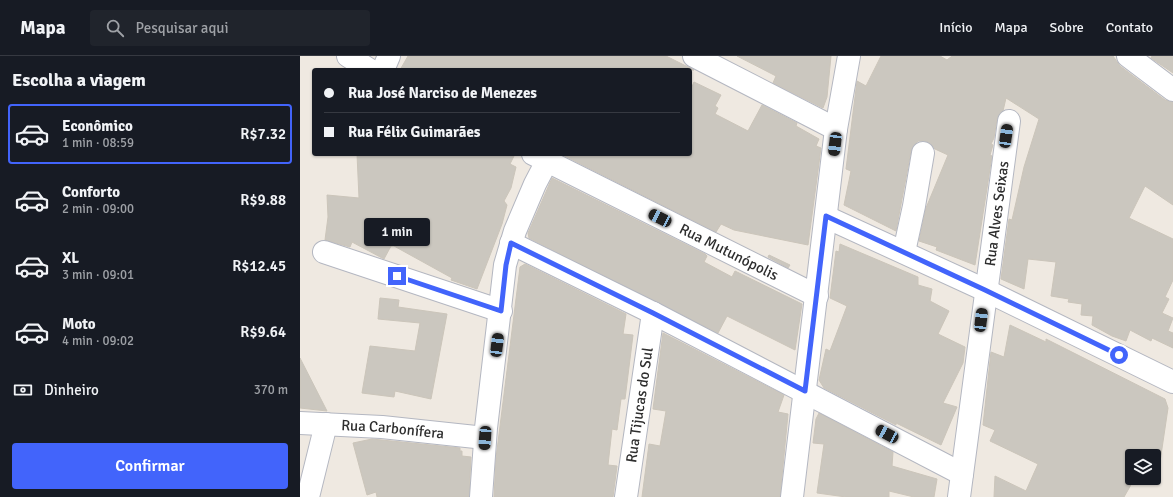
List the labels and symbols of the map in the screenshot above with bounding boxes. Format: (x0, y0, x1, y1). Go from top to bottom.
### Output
car (998, 123, 1014, 149)
car (828, 131, 842, 157)
street label: Rua Alves Seixas (981, 159, 1013, 267)
car (647, 207, 673, 229)
callout: 1 min (364, 218, 430, 246)
street label: Rua Mutunópolis (676, 220, 782, 284)
route end (388, 267, 406, 285)
car (974, 307, 988, 333)
car (490, 332, 504, 358)
street label: Rua Tijucas do Sul (622, 346, 657, 464)
route start (1110, 346, 1128, 364)
street label: Rua Carbonífera (341, 416, 445, 443)
car (874, 423, 900, 445)
car (478, 426, 492, 450)

